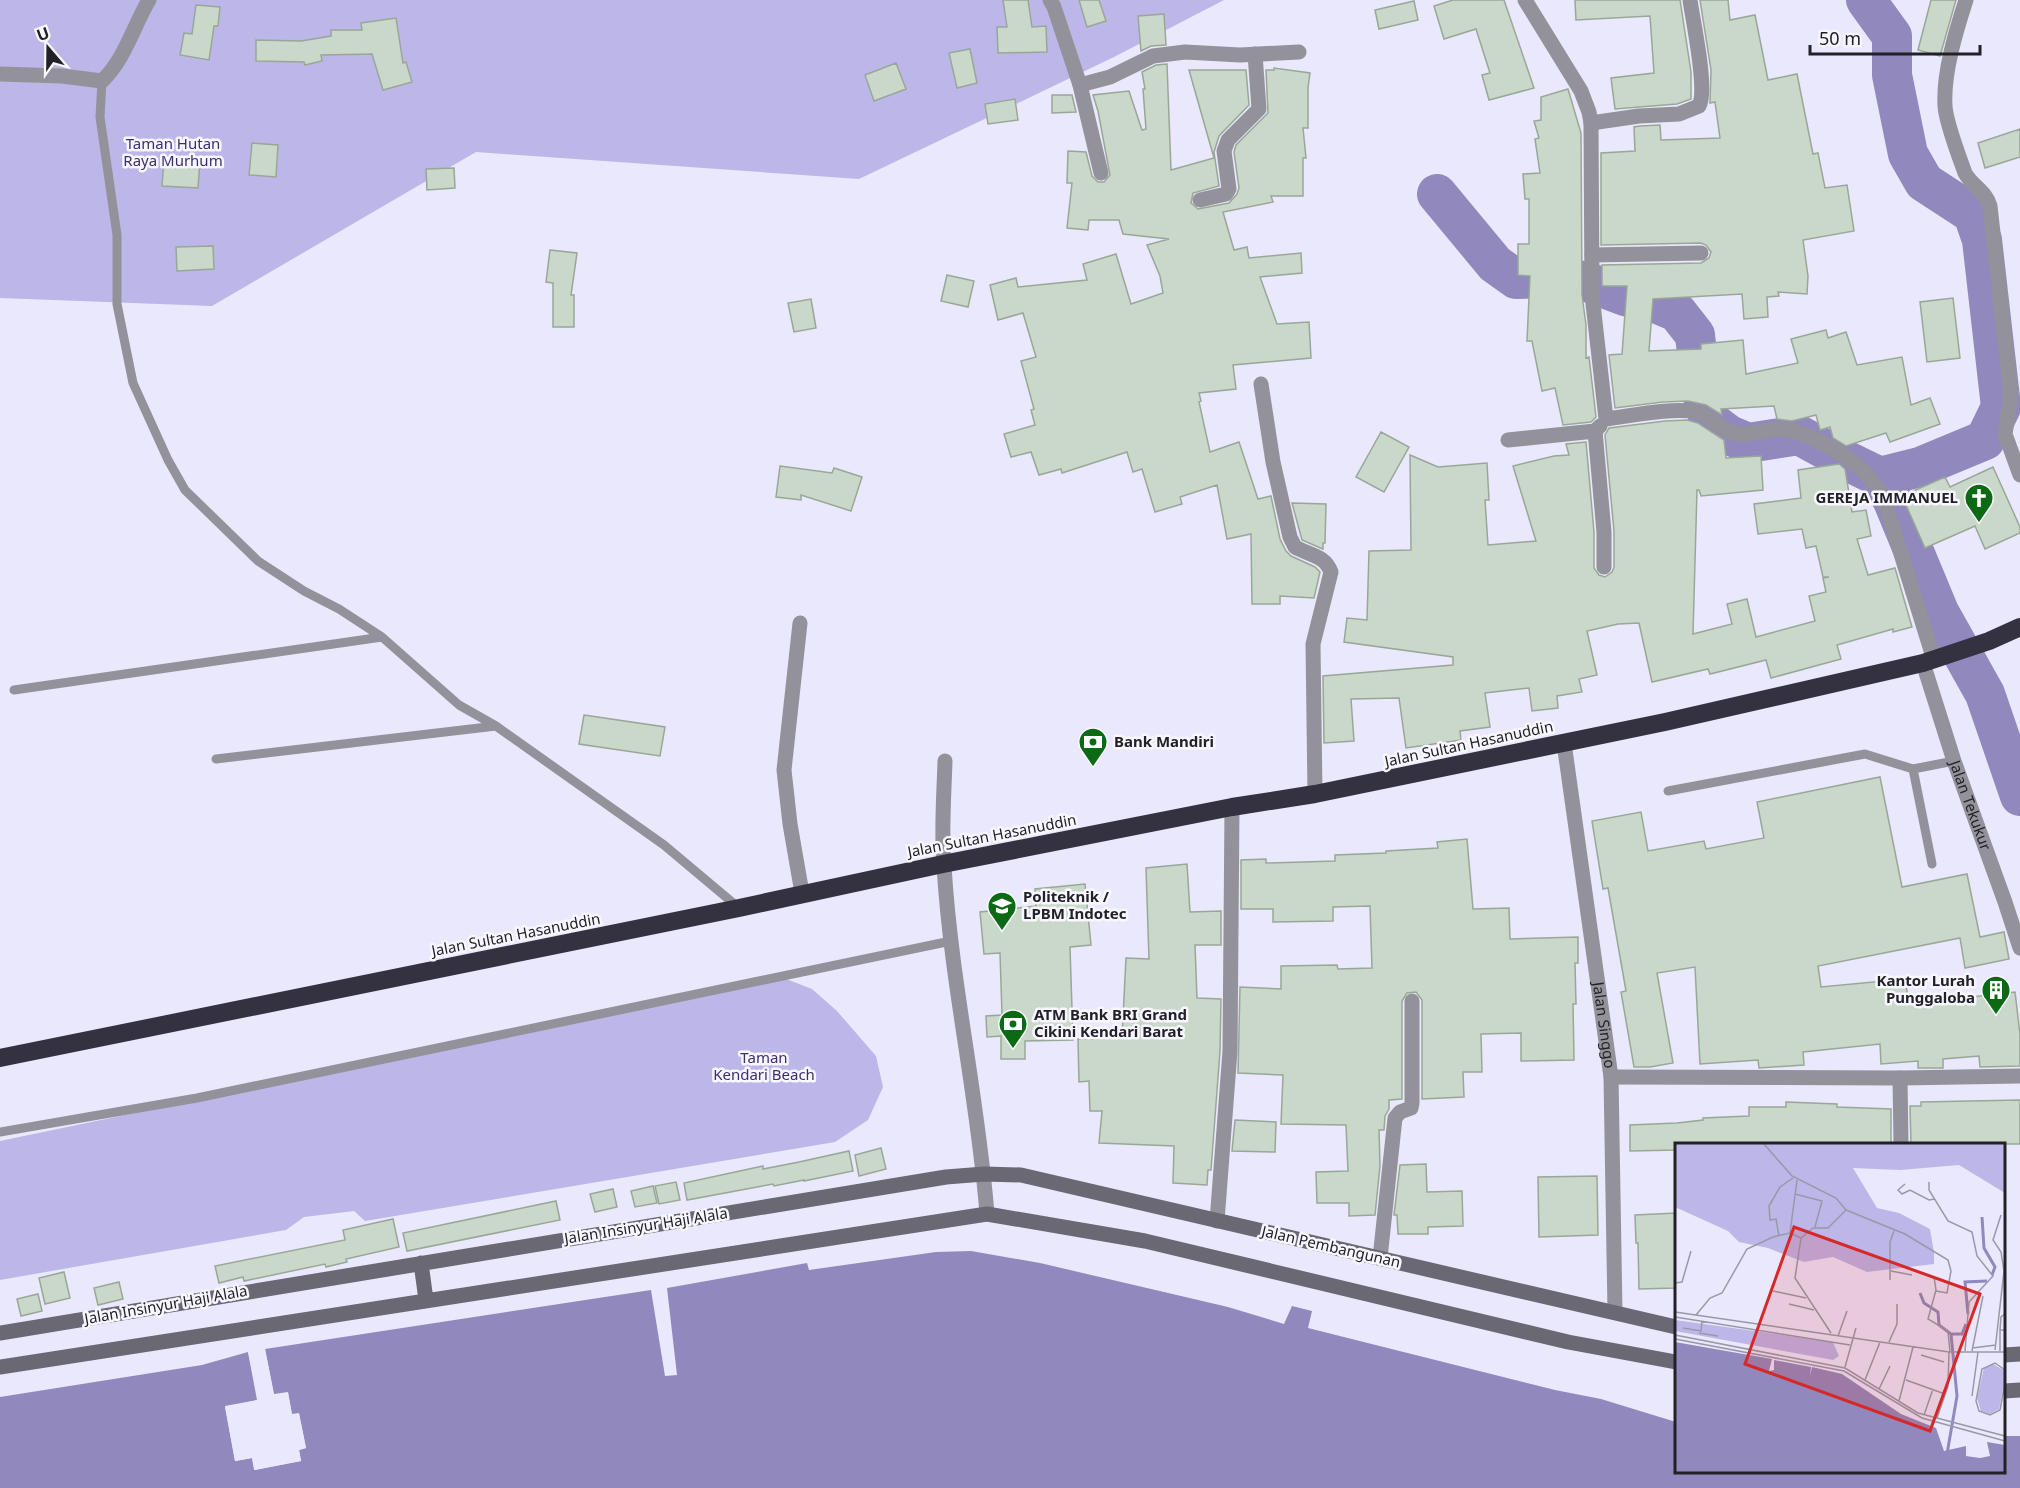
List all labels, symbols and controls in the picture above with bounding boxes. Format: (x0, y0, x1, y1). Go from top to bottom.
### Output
north arrow (18, 18, 78, 78)
scale bar (1810, 18, 1980, 56)
text: U (33, 21, 52, 46)
text: 50 m (1819, 26, 1861, 50)
park label: Taman Hutan Raya Murhum (123, 133, 223, 170)
church icon: GEREJA IMMANUEL (1963, 482, 1995, 524)
place label: GEREJA IMMANUEL (1816, 487, 1958, 507)
street label: Jalan Sultan Hasanuddin (1381, 715, 1555, 771)
bank icon: Bank Mandiri (1077, 726, 1109, 768)
place label: Bank Mandiri (1114, 731, 1214, 751)
street label: Jalan Tekukur (1945, 755, 1996, 853)
street label: Jalan Sultan Hasanuddin (904, 809, 1078, 862)
place label: Politeknik / LPBM Indotec (1023, 886, 1127, 923)
school or university icon: Politeknik / LPBM Indotec (986, 890, 1018, 932)
street label: Jalan Sultan Hasanuddin (428, 908, 602, 961)
place label: Kantor Lurah Punggaloba (1877, 970, 1975, 1007)
building icon: Kantor Lurah Punggaloba (1980, 974, 2012, 1016)
street label: Jalan Singgo (1588, 979, 1621, 1070)
place label: ATM Bank BRI Grand Cikini Kendari Barat (1034, 1004, 1187, 1041)
bank icon: ATM Bank BRI Grand Cikini Kendari Barat (997, 1008, 1029, 1050)
park label: Taman Kendari Beach (713, 1047, 815, 1084)
inset map (1675, 1143, 2005, 1473)
street label: Jalan Insinyur Haji Alala (561, 1202, 729, 1248)
street label: Jalan Pembangunan (1258, 1220, 1403, 1272)
street label: Jalan Insinyur Haji Alala (81, 1280, 249, 1329)

